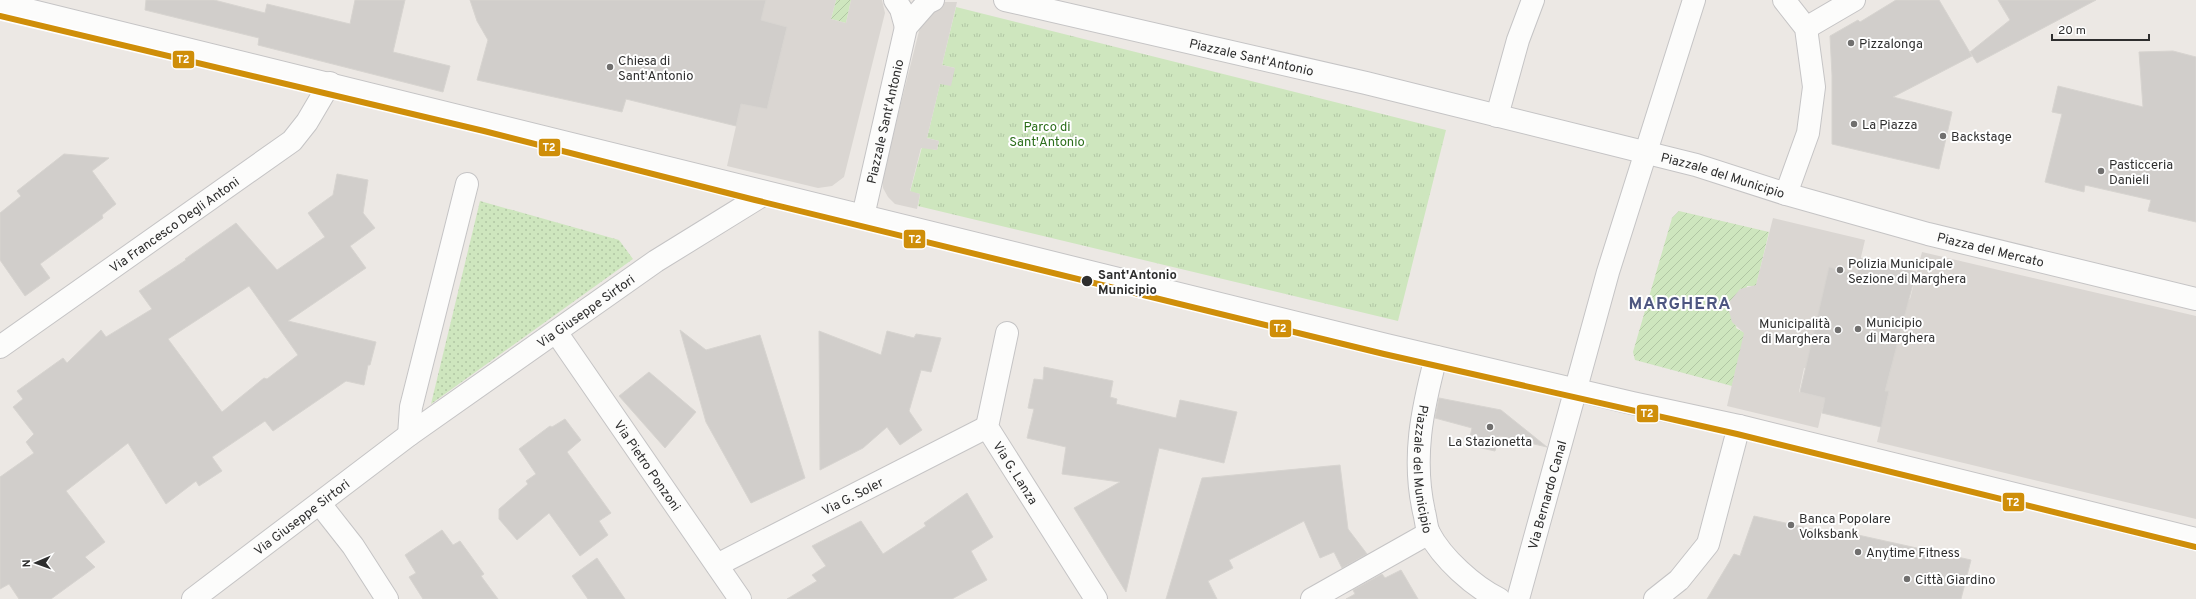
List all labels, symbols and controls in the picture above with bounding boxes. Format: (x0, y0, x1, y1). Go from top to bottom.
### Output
scale bar (2052, 16, 2149, 42)
text: 20 m (2058, 23, 2086, 39)
street label: Piazzale Sant'Antonio (1187, 37, 1315, 81)
place label: Pizzalonga (1859, 37, 1923, 53)
marker: Pizzalonga (1846, 38, 1856, 48)
line badge: T2 (172, 50, 195, 69)
text: T2 (176, 53, 190, 67)
place label: Chiesa di Sant'Antonio (618, 54, 693, 85)
street label: Piazzale Sant'Antonio (865, 58, 908, 186)
marker: Chiesa di Sant'Antonio (605, 62, 615, 72)
place label: La Piazza (1862, 118, 1917, 134)
marker: La Piazza (1849, 119, 1859, 129)
park label: Parco di Sant'Antonio (1009, 120, 1085, 151)
place label: Backstage (1951, 130, 2012, 146)
marker: Backstage (1938, 131, 1948, 141)
line badge: T2 (538, 138, 561, 157)
text: T2 (542, 141, 556, 155)
street label: Piazzale del Municipio (1659, 151, 1786, 203)
place label: Pasticceria Danieli (2109, 158, 2173, 189)
marker: Pasticceria Danieli (2096, 166, 2106, 176)
street label: Via Francesco Degli Antoni (107, 175, 243, 277)
line badge: T2 (903, 229, 926, 249)
street label: Piazza del Mercato (1935, 230, 2045, 272)
text: T2 (908, 233, 922, 247)
place label: Polizia Municipale Sezione di Marghera (1848, 257, 1966, 288)
marker: Polizia Municipale Sezione di Marghera (1835, 265, 1845, 275)
place label: Sant'Antonio Municipio (1098, 268, 1177, 299)
street label: Via Giuseppe Sirtori (535, 272, 639, 352)
marker: Sant'Antonio Municipio (1080, 274, 1094, 288)
district label: MARGHERA (1628, 294, 1732, 316)
place label: Municipio di Marghera (1866, 316, 1935, 347)
place label: Municipalità di Marghera (1759, 317, 1830, 348)
line badge: T2 (1269, 319, 1292, 338)
text: T2 (1273, 322, 1287, 336)
marker: Municipio di Marghera (1853, 324, 1863, 334)
marker: Municipalità di Marghera (1833, 325, 1843, 335)
street label: Piazzale del Municipio (1409, 403, 1434, 536)
line badge: T2 (1636, 404, 1659, 423)
text: T2 (1640, 407, 1654, 421)
street label: Via Pietro Ponzoni (609, 418, 683, 515)
marker: La Stazionetta (1485, 422, 1495, 432)
place label: La Stazionetta (1448, 435, 1532, 451)
street label: Via G. Lanza (988, 439, 1040, 508)
street label: Via Bernardo Canal (1526, 439, 1571, 552)
street label: Via G. Soler (820, 475, 887, 520)
street label: Via Giuseppe Sirtori (252, 477, 354, 560)
line badge: T2 (2002, 492, 2025, 512)
text: T2 (2006, 496, 2020, 510)
place label: Banca Popolare Volksbank (1799, 512, 1891, 543)
marker: Banca Popolare Volksbank (1786, 520, 1796, 530)
north arrow (16, 543, 56, 583)
place label: Anytime Fitness (1866, 546, 1960, 562)
marker: Anytime Fitness (1853, 547, 1863, 557)
text: N (20, 559, 34, 568)
place label: Città Giardino (1915, 573, 1995, 589)
marker: Città Giardino (1902, 574, 1912, 584)

